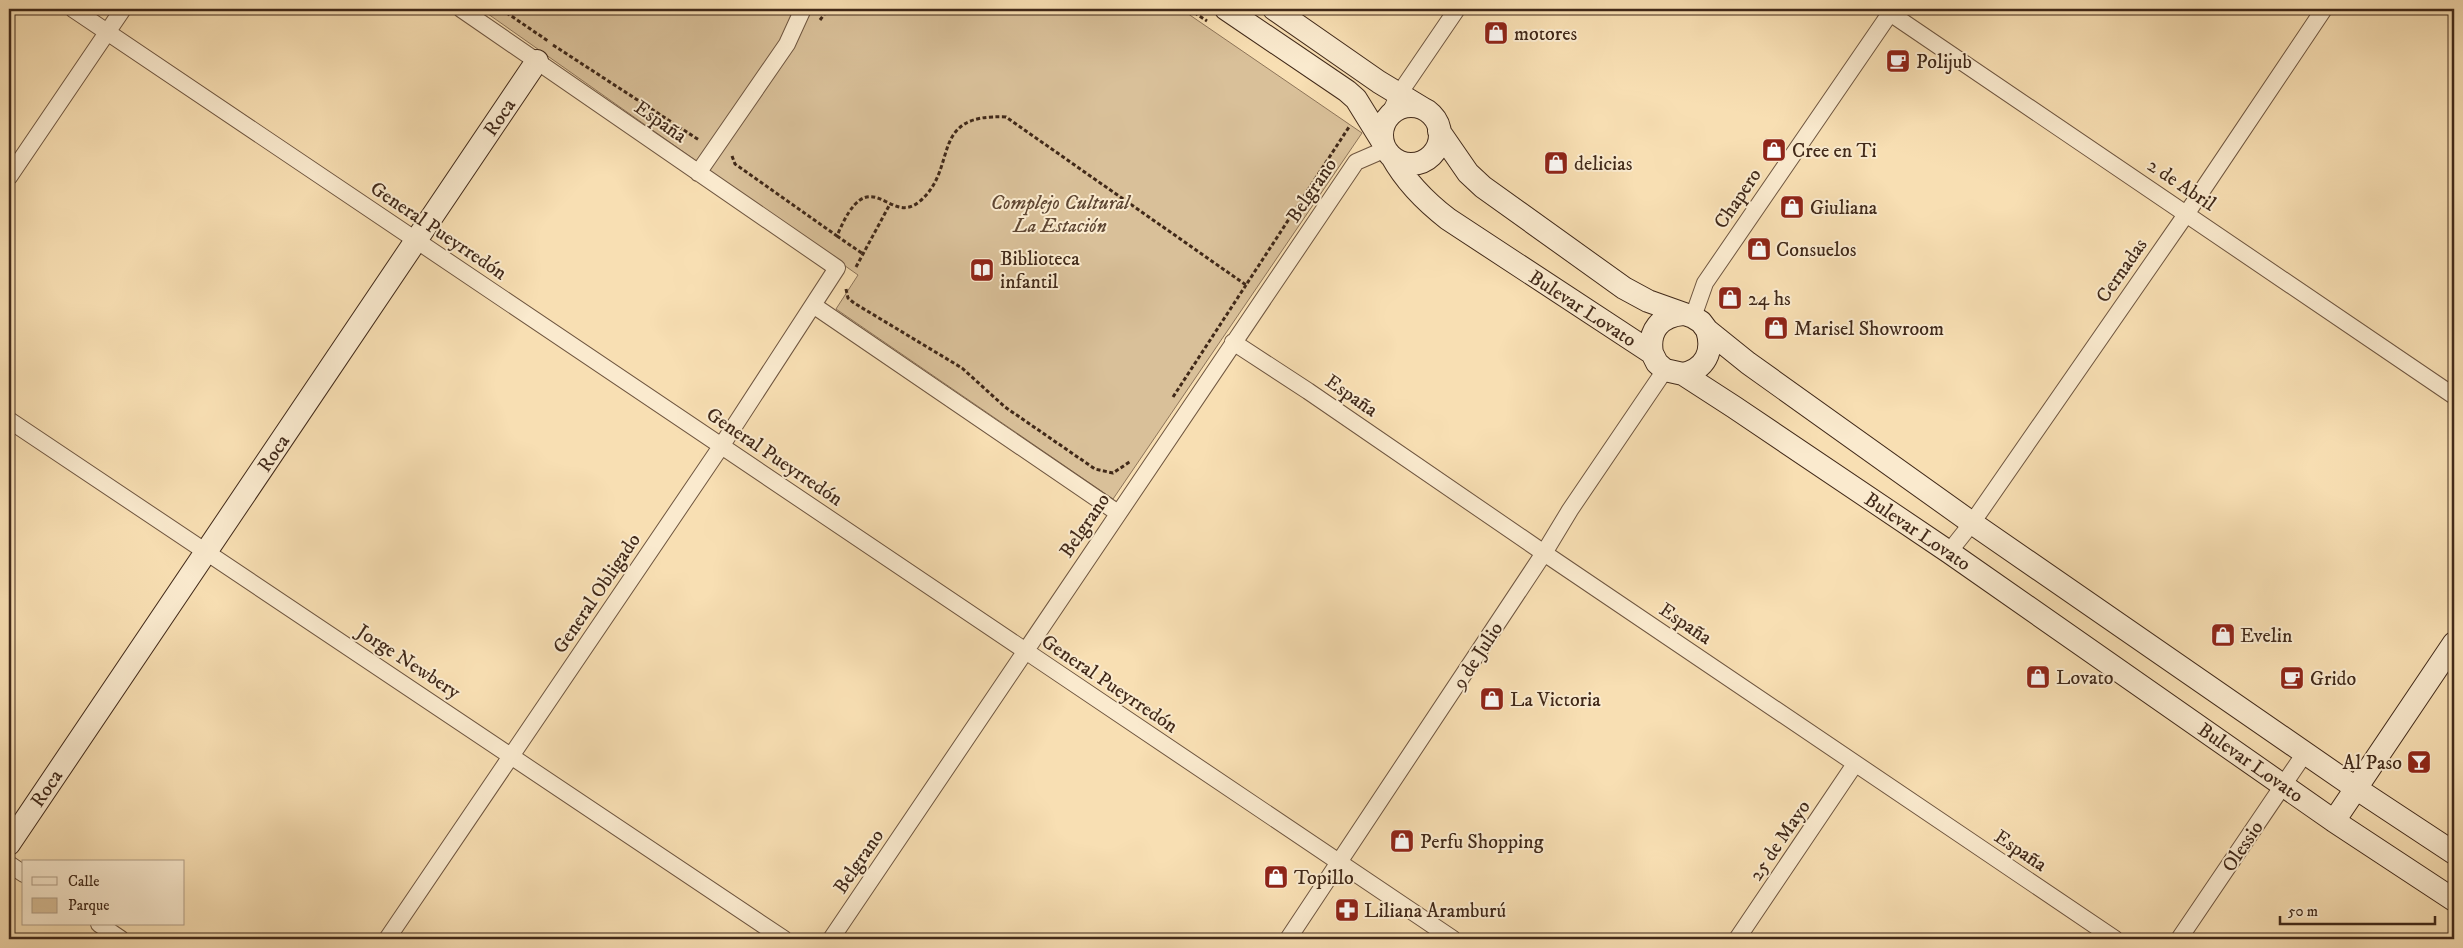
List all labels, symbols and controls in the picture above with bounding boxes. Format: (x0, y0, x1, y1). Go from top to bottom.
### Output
shop icon: motores (1483, 20, 1509, 46)
place label: motores (1514, 22, 1577, 47)
cafe icon: Polijub (1885, 48, 1911, 74)
place label: Polijub (1916, 50, 1972, 75)
street label: Roca (479, 94, 522, 141)
street label: España (629, 95, 692, 149)
shop icon: Cree en Ti (1761, 137, 1787, 163)
place label: Cree en Ti (1792, 139, 1877, 164)
shop icon: delicias (1543, 150, 1569, 176)
place label: delicias (1574, 152, 1633, 177)
street label: 2 de Abril (2142, 153, 2220, 217)
street label: Belgrano (1282, 154, 1343, 228)
street label: Chapero (1709, 164, 1768, 234)
street label: General Pueyrredón (365, 176, 512, 287)
park label: Complejo Cultural La Estación (990, 191, 1131, 239)
shop icon: Giuliana (1779, 194, 1805, 220)
place label: Giuliana (1810, 196, 1878, 221)
street label: Cernadas (2091, 233, 2154, 308)
shop icon: Consuelos (1746, 236, 1772, 262)
place label: Consuelos (1776, 238, 1857, 263)
place label: Biblioteca infantil (1000, 247, 1080, 295)
library icon: Biblioteca infantil (969, 257, 995, 283)
street label: Bulevar Lovato (1524, 265, 1641, 353)
shop icon: 24 hs (1717, 285, 1743, 311)
place label: 24 hs (1748, 287, 1791, 312)
shop icon: Marisel Showroom (1763, 315, 1789, 341)
place label: Marisel Showroom (1794, 317, 1944, 342)
street label: España (1320, 369, 1383, 423)
street label: General Pueyrredón (701, 402, 848, 513)
street label: Roca (253, 430, 296, 477)
street label: Bulevar Lovato (1859, 487, 1975, 577)
street label: Belgrano (1055, 489, 1116, 563)
street label: General Obligado (548, 529, 647, 659)
street label: España (1654, 598, 1717, 651)
street label: Jorge Newbery (350, 618, 465, 705)
street label: 9 de Julio (1447, 618, 1509, 695)
shop icon: Evelin (2210, 622, 2236, 648)
place label: Evelin (2240, 624, 2293, 649)
street label: General Pueyrredón (1036, 629, 1183, 740)
shop icon: Lovato (2025, 664, 2051, 690)
cafe icon: Grido (2279, 665, 2305, 691)
place label: Lovato (2056, 666, 2114, 691)
place label: Grido (2310, 667, 2356, 692)
shop icon: La Victoria (1479, 686, 1505, 712)
place label: La Victoria (1510, 688, 1601, 713)
street label: Bulevar Lovato (2193, 718, 2308, 809)
bar icon: Al Paso (2406, 749, 2432, 775)
place label: Al Paso (2342, 751, 2402, 776)
street label: Roca (26, 765, 69, 812)
street label: 25 de Mayo (1744, 796, 1816, 886)
street label: Olessio (2217, 816, 2269, 877)
street label: Belgrano (829, 825, 890, 899)
street label: España (1989, 825, 2052, 878)
shop icon: Perfu Shopping (1389, 828, 1415, 854)
place label: Perfu Shopping (1420, 830, 1544, 855)
legend (22, 860, 185, 926)
shop icon: Topillo (1263, 864, 1289, 890)
place label: Topillo (1294, 866, 1354, 891)
text: Calle (68, 872, 100, 891)
scale bar (2280, 893, 2436, 925)
text: Parque (68, 896, 109, 915)
pharmacy icon: Liliana Aramburú (1334, 897, 1360, 923)
place label: Liliana Aramburú (1364, 899, 1506, 924)
text: 50 m (2288, 902, 2318, 921)

